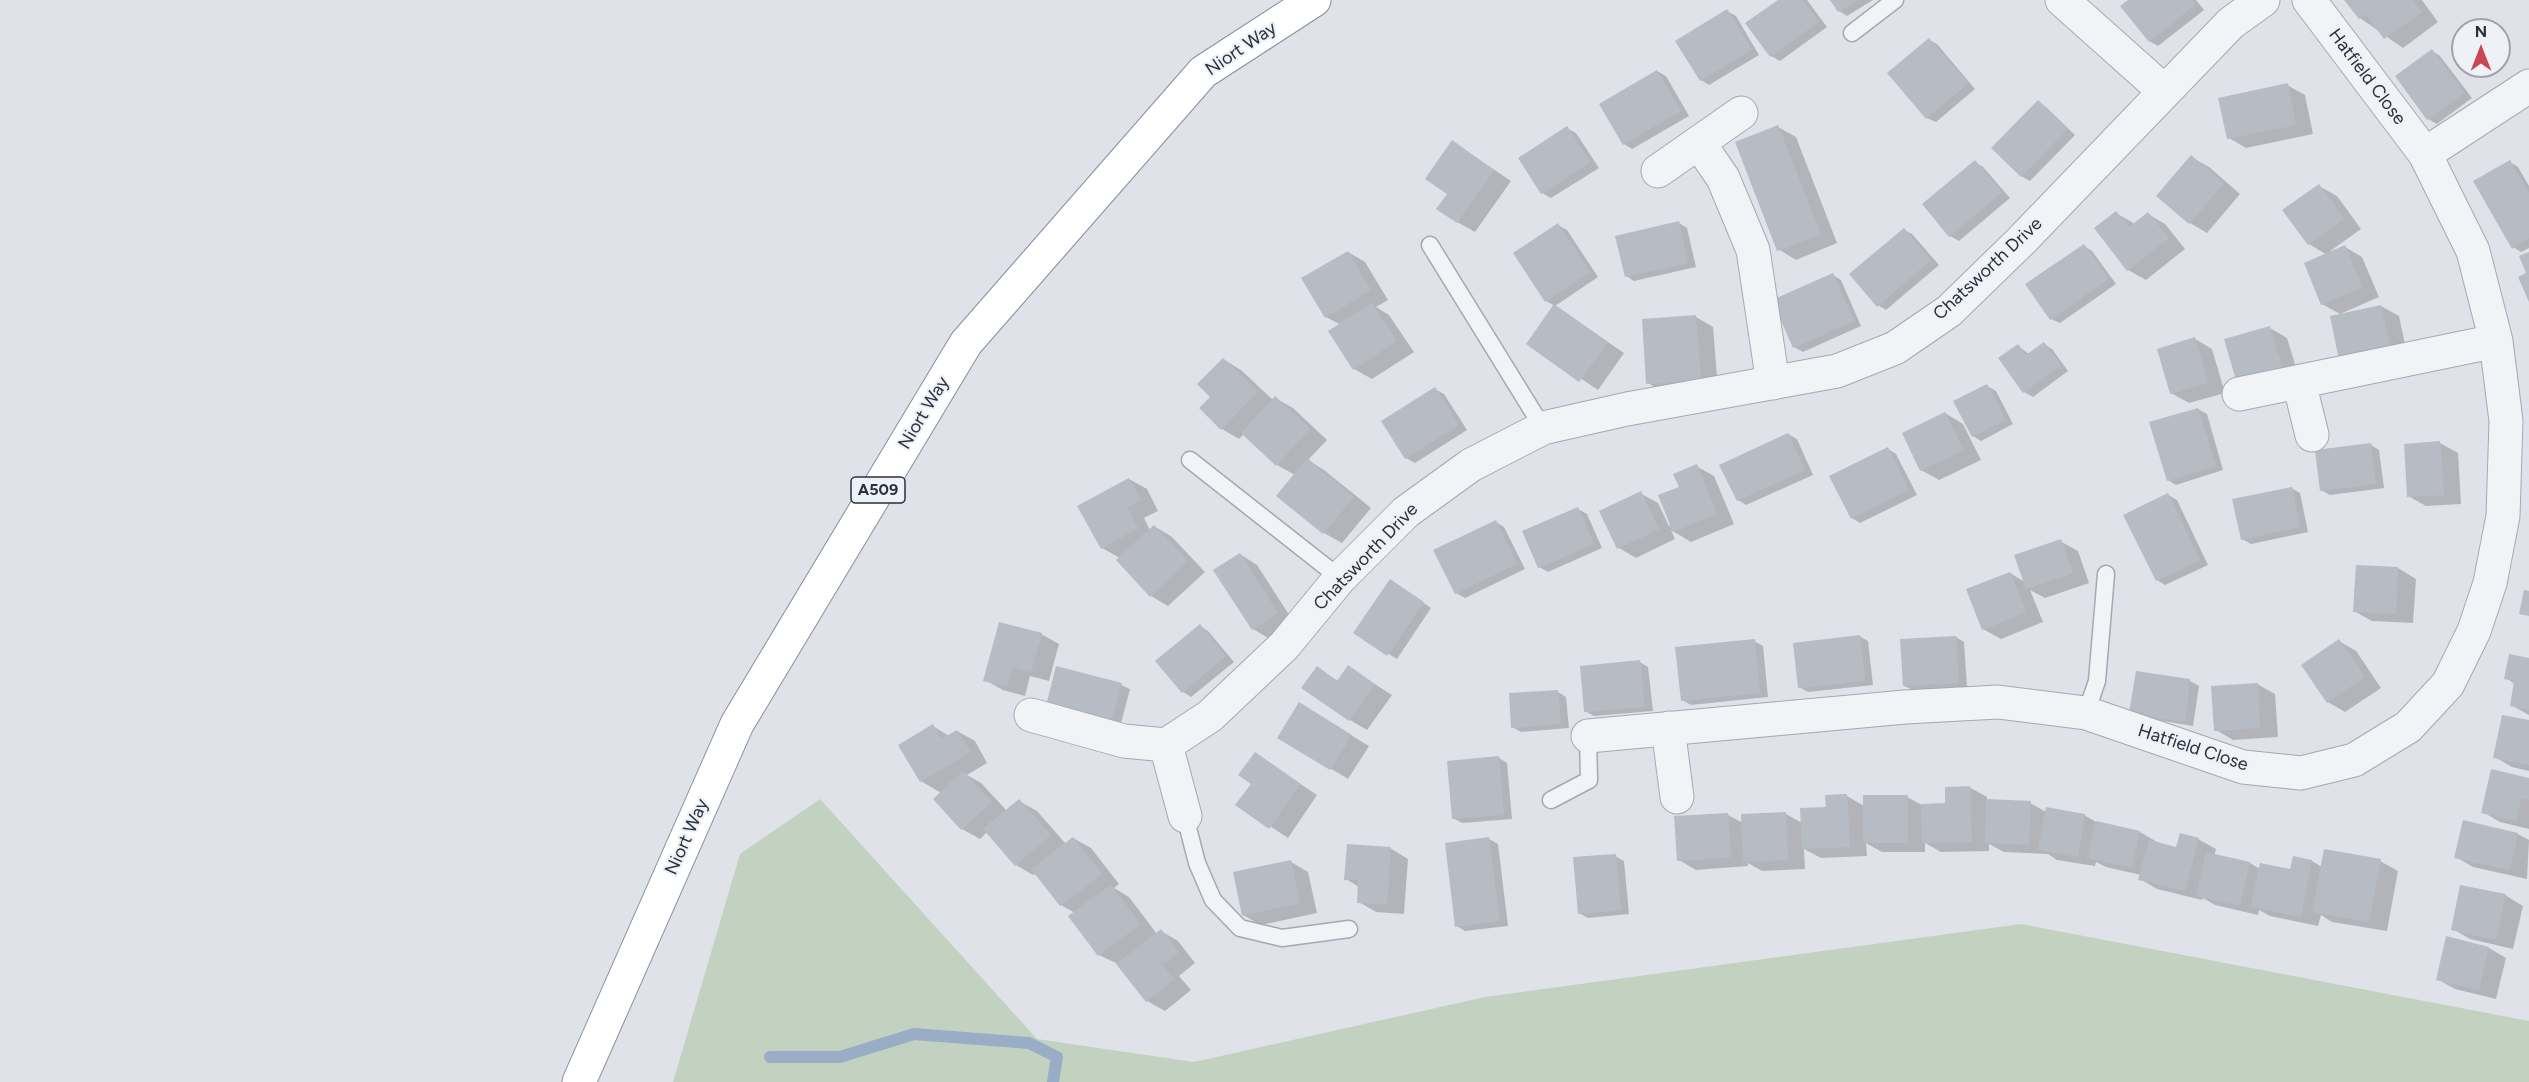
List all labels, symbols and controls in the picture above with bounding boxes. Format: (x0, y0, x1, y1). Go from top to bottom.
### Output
street label: Niort Way (1201, 17, 1281, 81)
north arrow (2451, 18, 2511, 78)
text: N (2475, 22, 2487, 41)
street label: Hatfield Close (2324, 25, 2410, 129)
street label: Chatsworth Drive (1929, 213, 2047, 325)
street label: Niort Way (894, 373, 954, 453)
road number: A509 (851, 477, 905, 503)
street label: Chatsworth Drive (1309, 499, 1423, 615)
street label: Hatfield Close (2135, 720, 2251, 776)
street label: Niort Way (661, 796, 713, 878)

